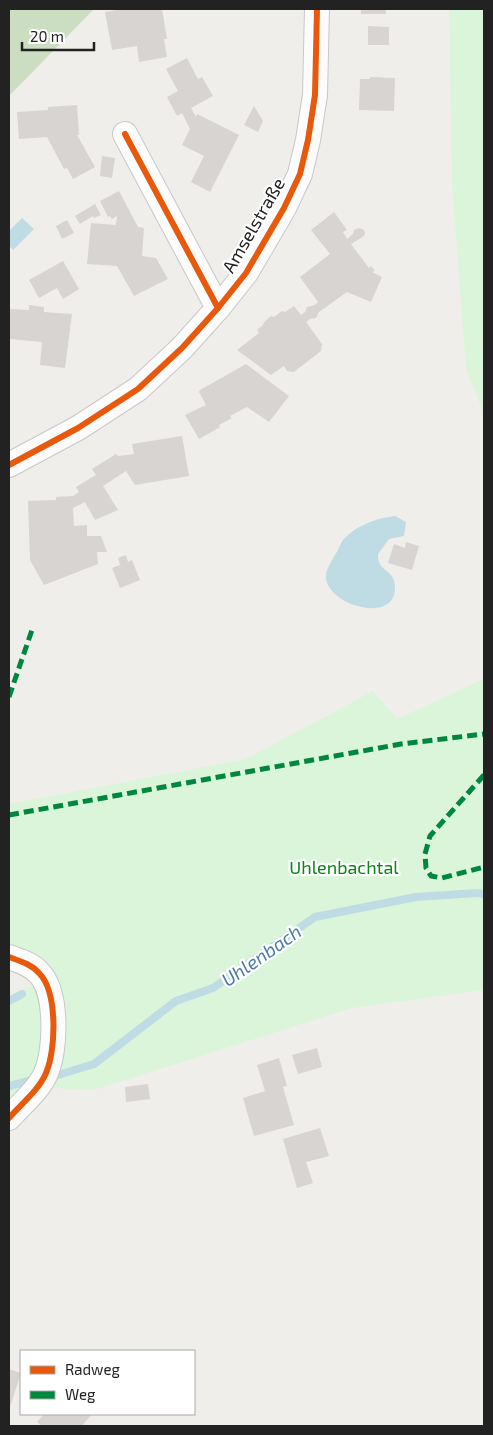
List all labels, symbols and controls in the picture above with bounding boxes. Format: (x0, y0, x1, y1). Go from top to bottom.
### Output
scale bar (22, 20, 95, 52)
text: 20 m (30, 27, 64, 45)
street label: Amselstraße (217, 174, 289, 276)
park label: Uhlenbachtal (289, 856, 399, 878)
water label: Uhlenbach (217, 919, 305, 991)
legend (20, 1350, 195, 1415)
text: Radweg (65, 1360, 120, 1378)
text: Weg (65, 1385, 96, 1403)

